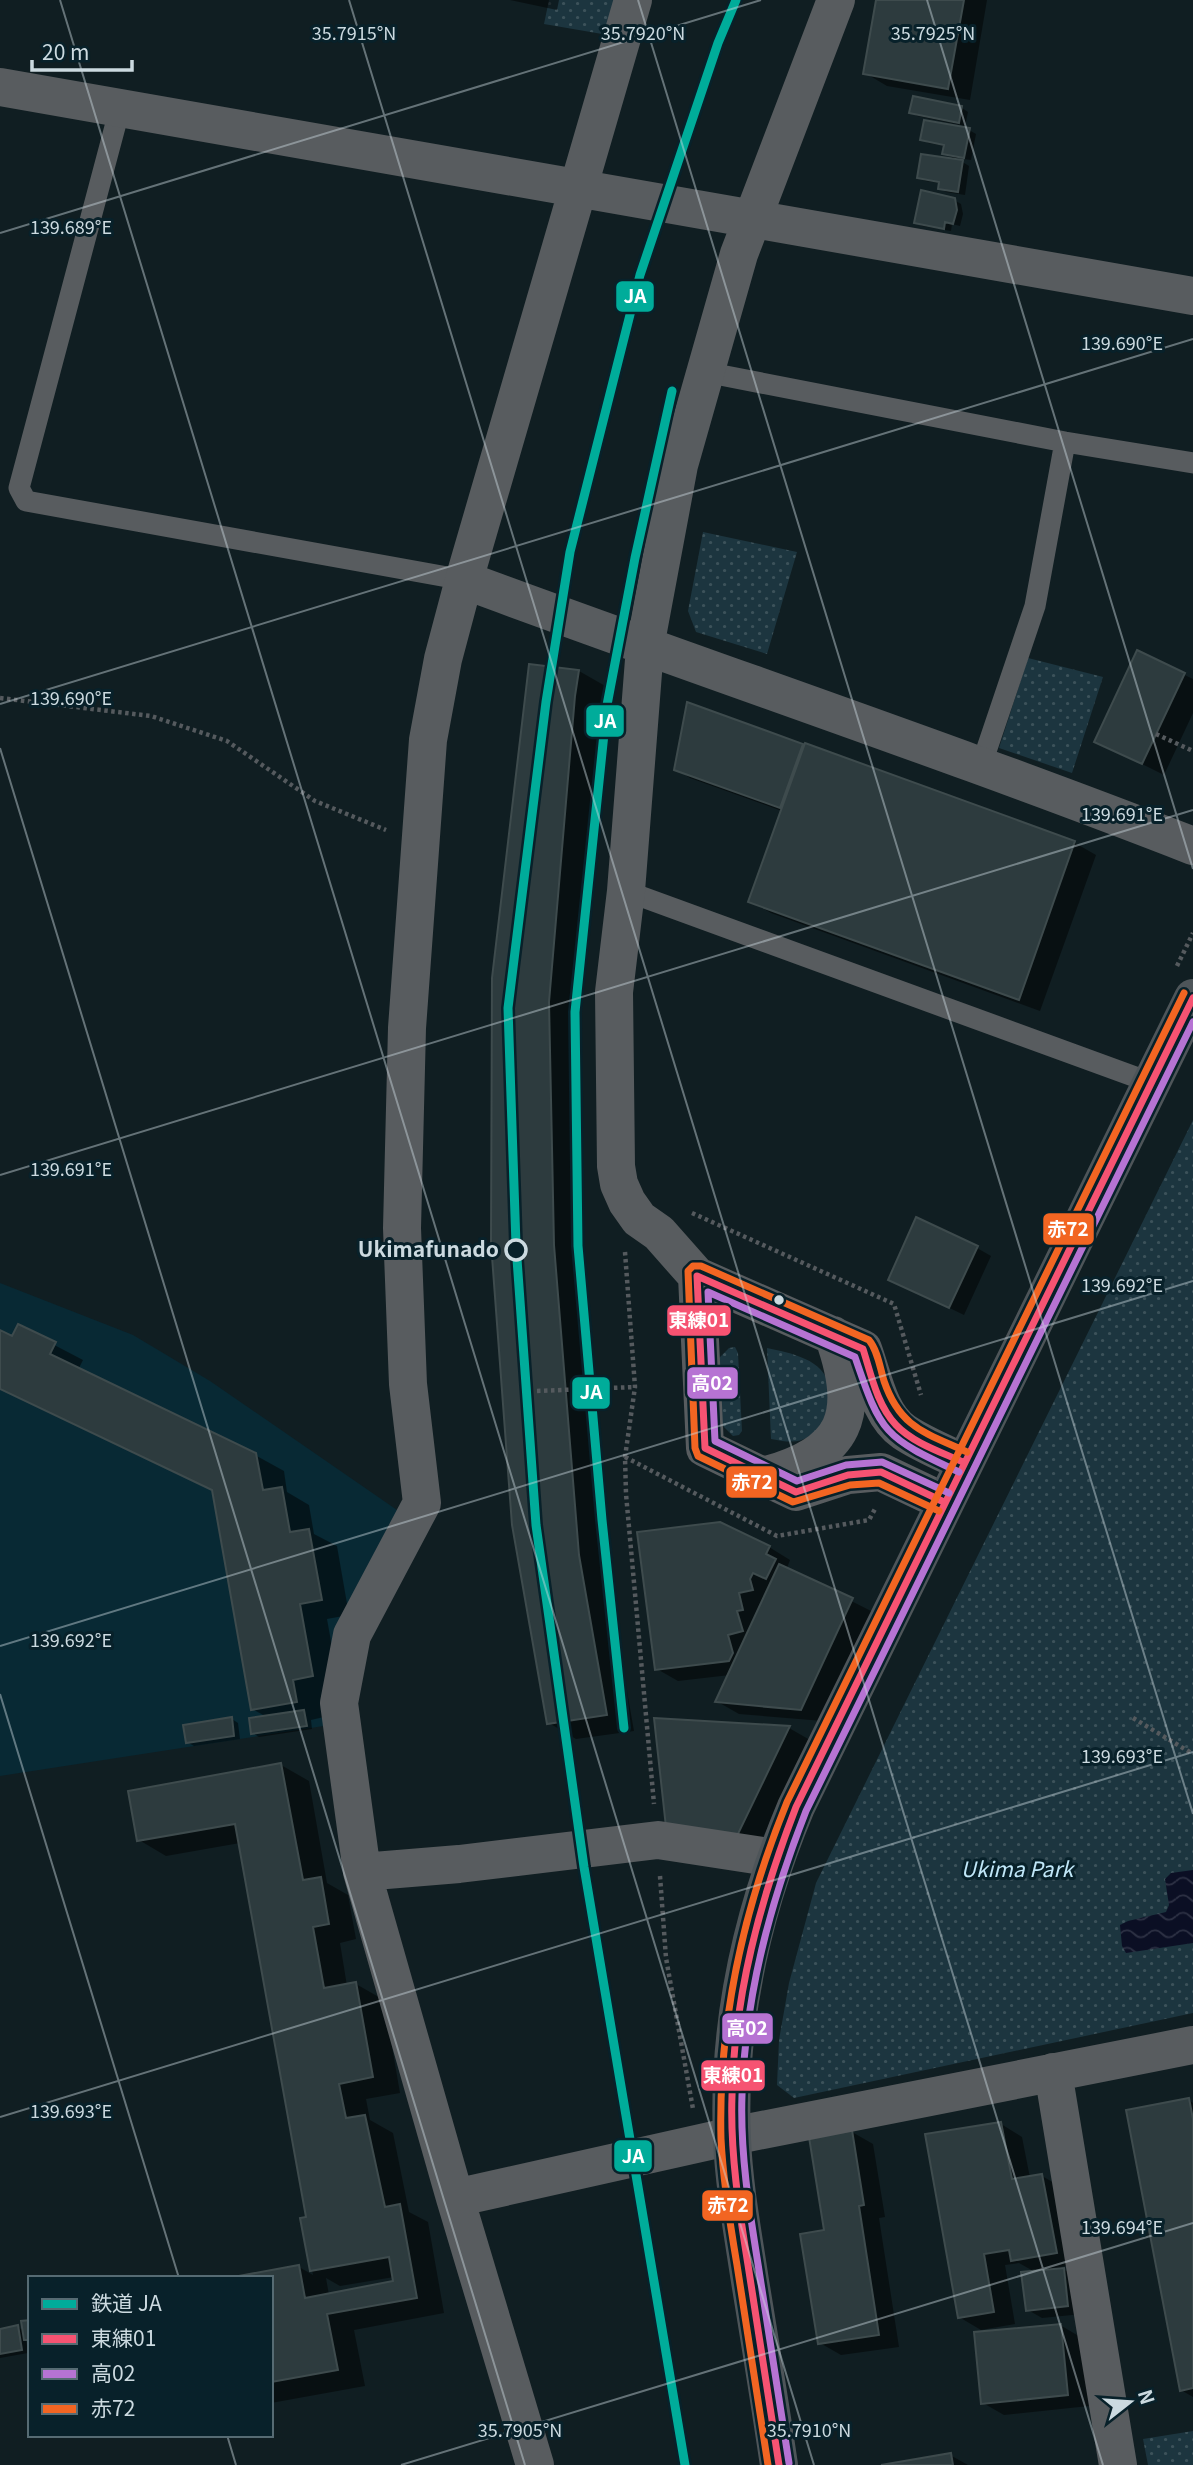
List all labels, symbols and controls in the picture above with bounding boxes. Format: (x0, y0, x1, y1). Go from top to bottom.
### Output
text: 35.7915°N (312, 19, 396, 45)
text: 35.7920°N (601, 19, 685, 45)
text: 35.7925°N (891, 19, 975, 45)
scale bar (32, 28, 131, 72)
text: 20 m (42, 36, 89, 66)
text: 139.689°E (30, 213, 112, 239)
line badge: JA (615, 280, 655, 313)
text: JA (624, 281, 647, 308)
text: 139.690°E (1081, 329, 1163, 355)
text: 139.690°E (30, 684, 112, 710)
line badge: JA (585, 704, 625, 738)
text: JA (594, 706, 617, 733)
text: 139.691°E (1081, 800, 1163, 826)
text: 139.691°E (30, 1155, 112, 1181)
line badge: 赤72 (1042, 1212, 1095, 1246)
text: 赤72 (1047, 1214, 1089, 1241)
place label: Ukimafunado (358, 1233, 499, 1263)
marker: Ukimafunado (505, 1239, 527, 1261)
text: 139.692°E (1081, 1271, 1163, 1297)
unlabelled marker (772, 1293, 786, 1307)
line badge: 東練01 (666, 1304, 732, 1337)
text: 東練01 (669, 1305, 729, 1332)
line badge: 高02 (686, 1366, 739, 1400)
text: 高02 (691, 1368, 733, 1395)
line badge: JA (571, 1376, 611, 1410)
text: JA (580, 1377, 603, 1404)
line badge: 赤72 (725, 1465, 778, 1499)
text: 赤72 (731, 1467, 773, 1494)
text: 139.692°E (30, 1626, 112, 1652)
text: 139.693°E (1081, 1742, 1163, 1768)
park label: Ukima Park (961, 1853, 1076, 1883)
line badge: 高02 (721, 2012, 774, 2045)
text: 高02 (726, 2013, 768, 2040)
line badge: 東練01 (700, 2059, 766, 2092)
text: 東練01 (703, 2060, 763, 2087)
text: 139.693°E (30, 2097, 112, 2123)
line badge: JA (613, 2139, 653, 2173)
text: JA (622, 2141, 645, 2168)
line badge: 赤72 (701, 2189, 754, 2222)
text: 赤72 (707, 2190, 749, 2217)
text: 139.694°E (1081, 2213, 1163, 2239)
legend (28, 2276, 273, 2437)
text: 鉄道 JA (91, 2287, 162, 2317)
text: 東練01 (91, 2322, 156, 2352)
text: 高02 (91, 2357, 135, 2387)
north arrow (1095, 2367, 1165, 2437)
text: N (1133, 2386, 1163, 2407)
text: 赤72 (91, 2392, 135, 2422)
text: 35.7905°N (478, 2416, 562, 2442)
text: 35.7910°N (767, 2416, 851, 2442)

